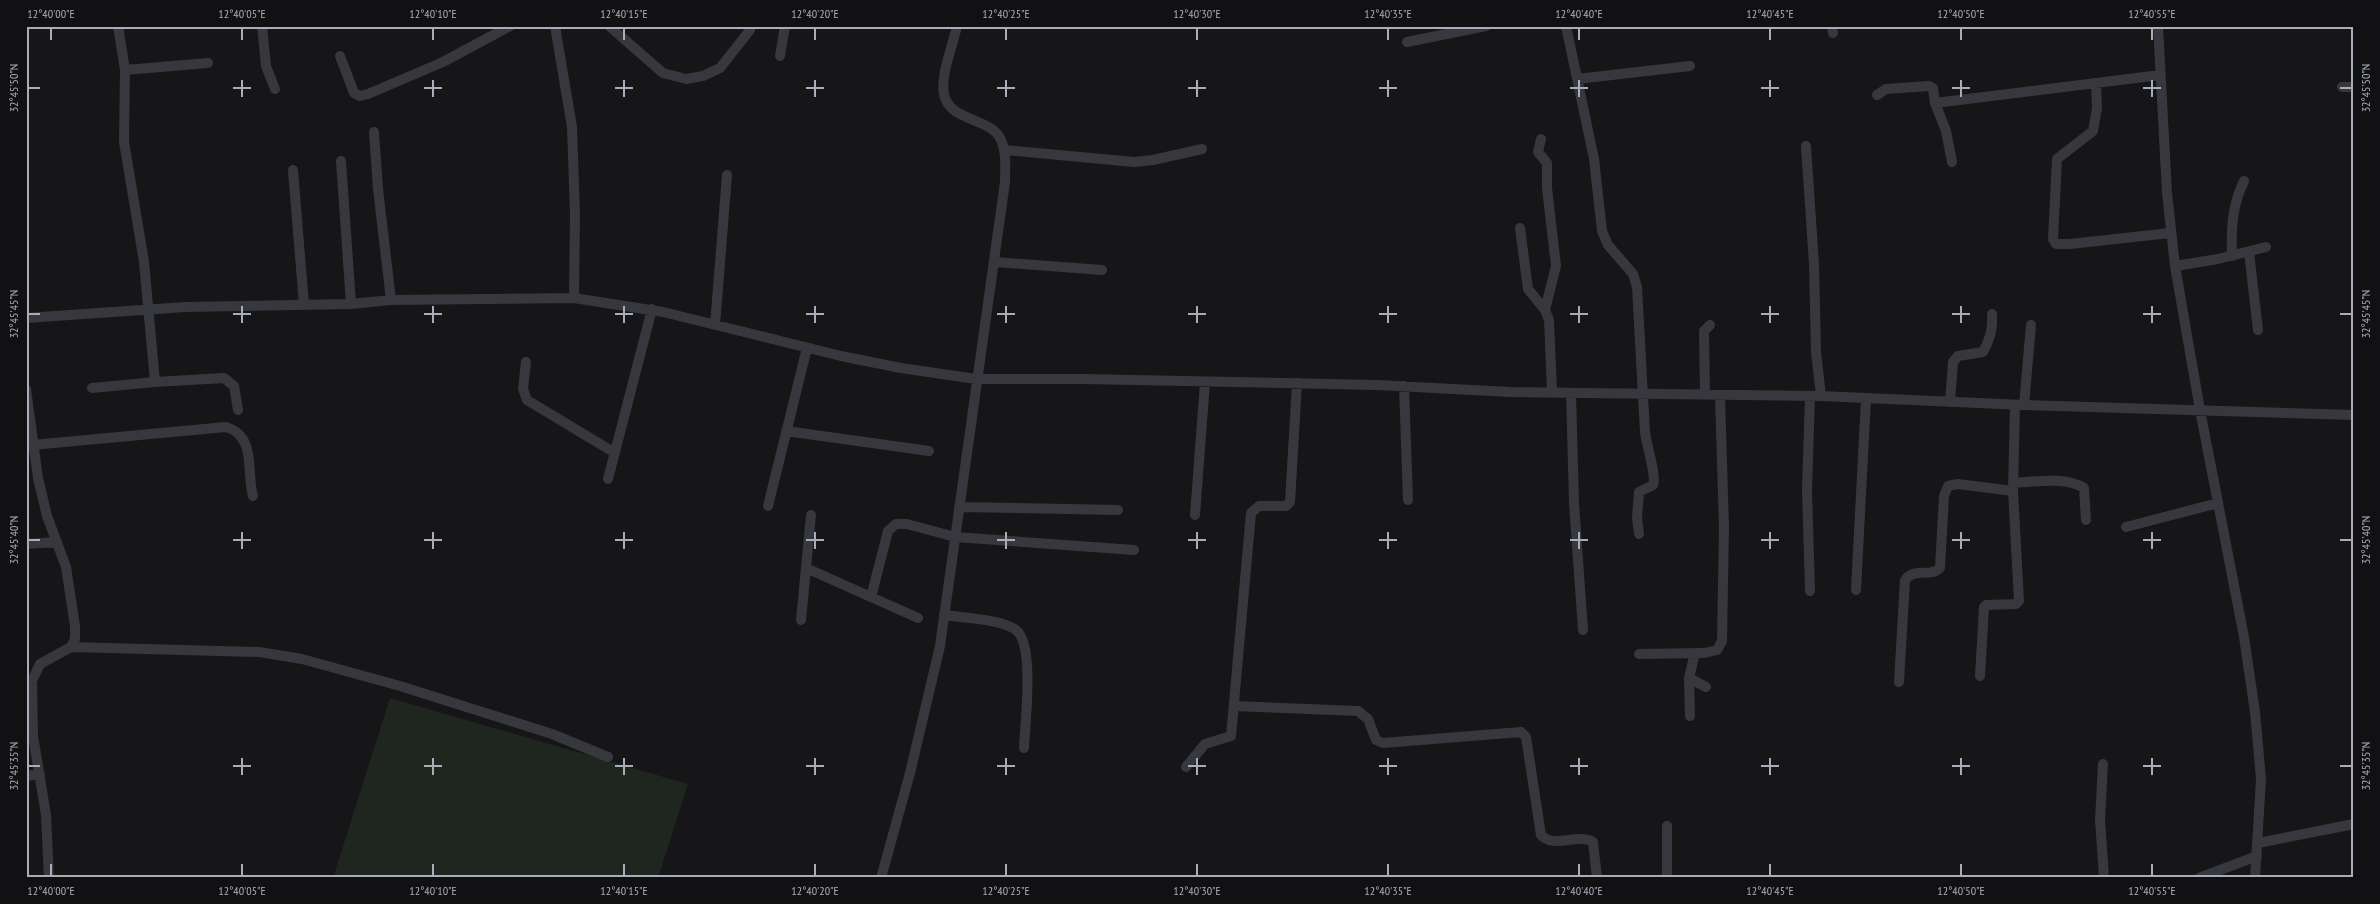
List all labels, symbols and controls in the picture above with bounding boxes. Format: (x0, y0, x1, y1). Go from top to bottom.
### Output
text: 12°40'00"E (27, 6, 75, 21)
text: 12°40'05"E (218, 6, 266, 21)
text: 12°40'10"E (409, 6, 457, 21)
text: 12°40'15"E (600, 6, 648, 21)
text: 12°40'20"E (791, 6, 839, 21)
text: 12°40'25"E (982, 6, 1030, 21)
text: 12°40'30"E (1173, 6, 1221, 21)
text: 12°40'35"E (1364, 6, 1412, 21)
text: 12°40'40"E (1555, 6, 1603, 21)
text: 12°40'45"E (1746, 6, 1794, 21)
text: 12°40'50"E (1937, 6, 1985, 21)
text: 12°40'55"E (2128, 6, 2176, 21)
text: 32°45'50"N (6, 64, 21, 112)
text: 32°45'50"N (2358, 64, 2373, 112)
text: 32°45'45"N (6, 290, 21, 338)
text: 32°45'45"N (2358, 290, 2373, 338)
text: 32°45'40"N (6, 516, 21, 564)
text: 32°45'40"N (2358, 516, 2373, 564)
text: 32°45'35"N (6, 742, 21, 790)
text: 32°45'35"N (2358, 742, 2373, 790)
text: 12°40'00"E (27, 883, 75, 898)
text: 12°40'05"E (218, 883, 266, 898)
text: 12°40'10"E (409, 883, 457, 898)
text: 12°40'15"E (600, 883, 648, 898)
text: 12°40'20"E (791, 883, 839, 898)
text: 12°40'25"E (982, 883, 1030, 898)
text: 12°40'30"E (1173, 883, 1221, 898)
text: 12°40'35"E (1364, 883, 1412, 898)
text: 12°40'40"E (1555, 883, 1603, 898)
text: 12°40'45"E (1746, 883, 1794, 898)
text: 12°40'50"E (1937, 883, 1985, 898)
text: 12°40'55"E (2128, 883, 2176, 898)

